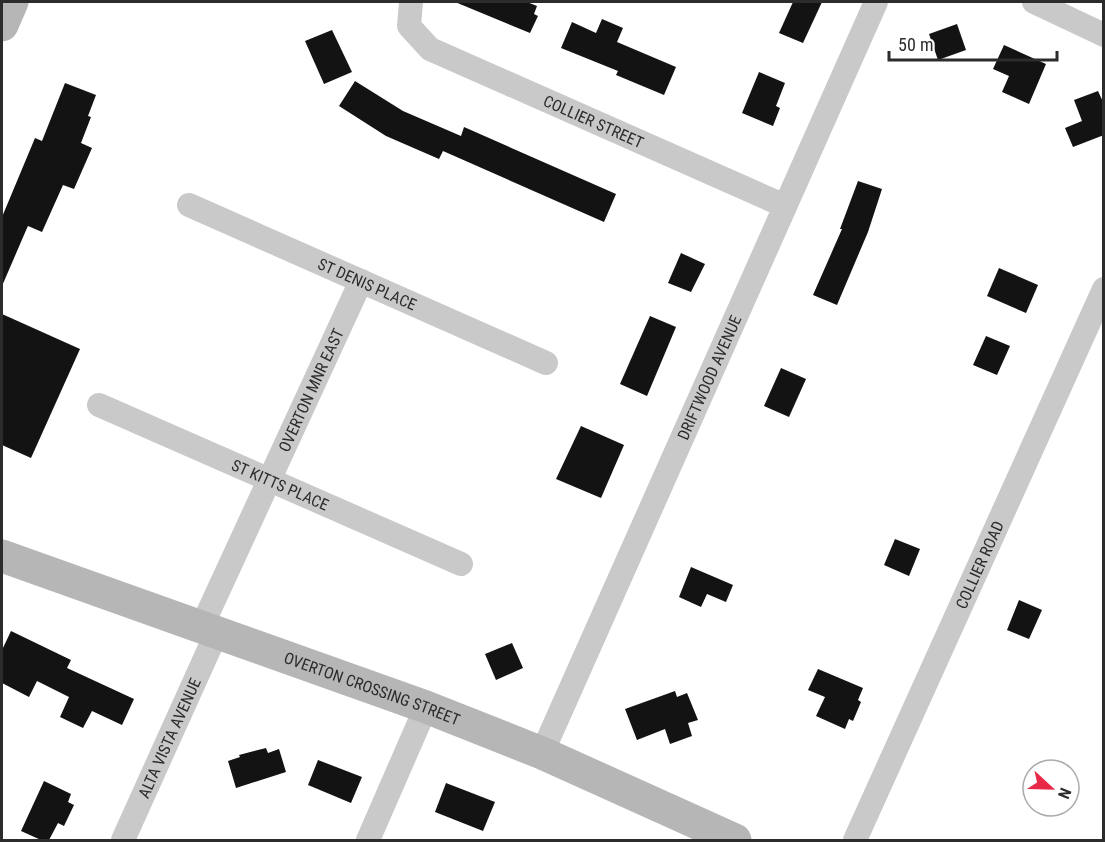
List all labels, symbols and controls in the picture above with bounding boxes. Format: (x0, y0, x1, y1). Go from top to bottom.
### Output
scale bar (889, 24, 1057, 62)
text: 50 m (898, 34, 933, 55)
street label: COLLIER STREET (540, 91, 646, 152)
street label: ST DENIS PLACE (315, 254, 419, 314)
street label: DRIFTWOOD AVENUE (673, 312, 746, 443)
street label: OVERTON MNR EAST (275, 326, 348, 455)
street label: ST KITTS PLACE (229, 455, 332, 515)
street label: COLLIER ROAD (952, 518, 1008, 612)
street label: OVERTON CROSSING STREET (281, 648, 463, 730)
street label: ALTA VISTA AVENUE (134, 675, 205, 801)
north arrow (1021, 758, 1081, 818)
text: N (1054, 785, 1075, 802)

